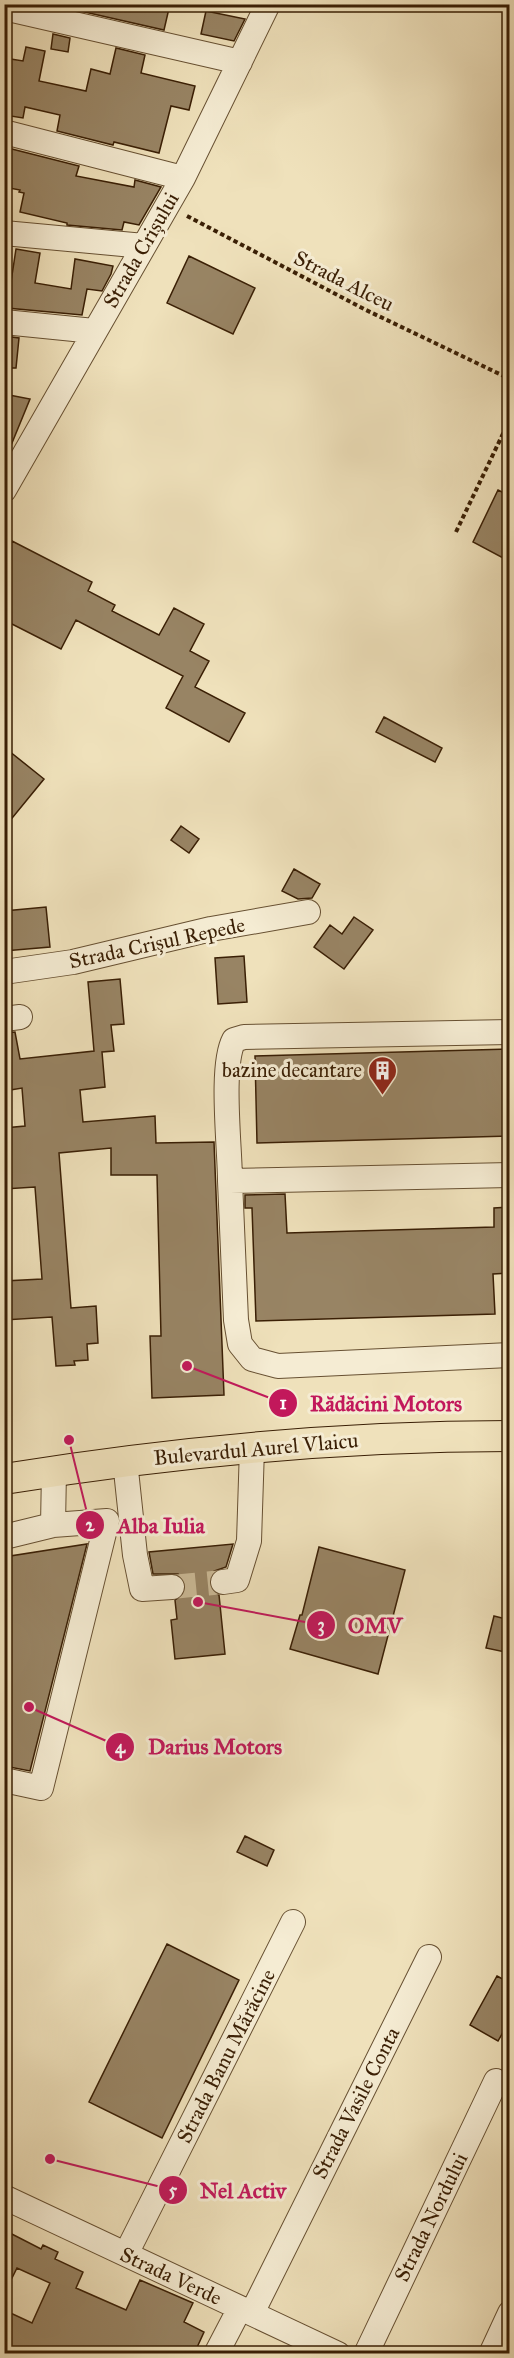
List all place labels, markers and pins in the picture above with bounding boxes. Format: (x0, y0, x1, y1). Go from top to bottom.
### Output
building icon: bazine decantare (367, 1054, 399, 1096)
place label: bazine decantare (222, 1057, 362, 1083)
callout: Rădăcini Motors (268, 1383, 474, 1423)
callout: Alba Iulia (75, 1505, 217, 1545)
callout: OMV (306, 1605, 415, 1645)
callout: Darius Motors (105, 1727, 294, 1767)
callout: Nel Activ (158, 2170, 298, 2210)

